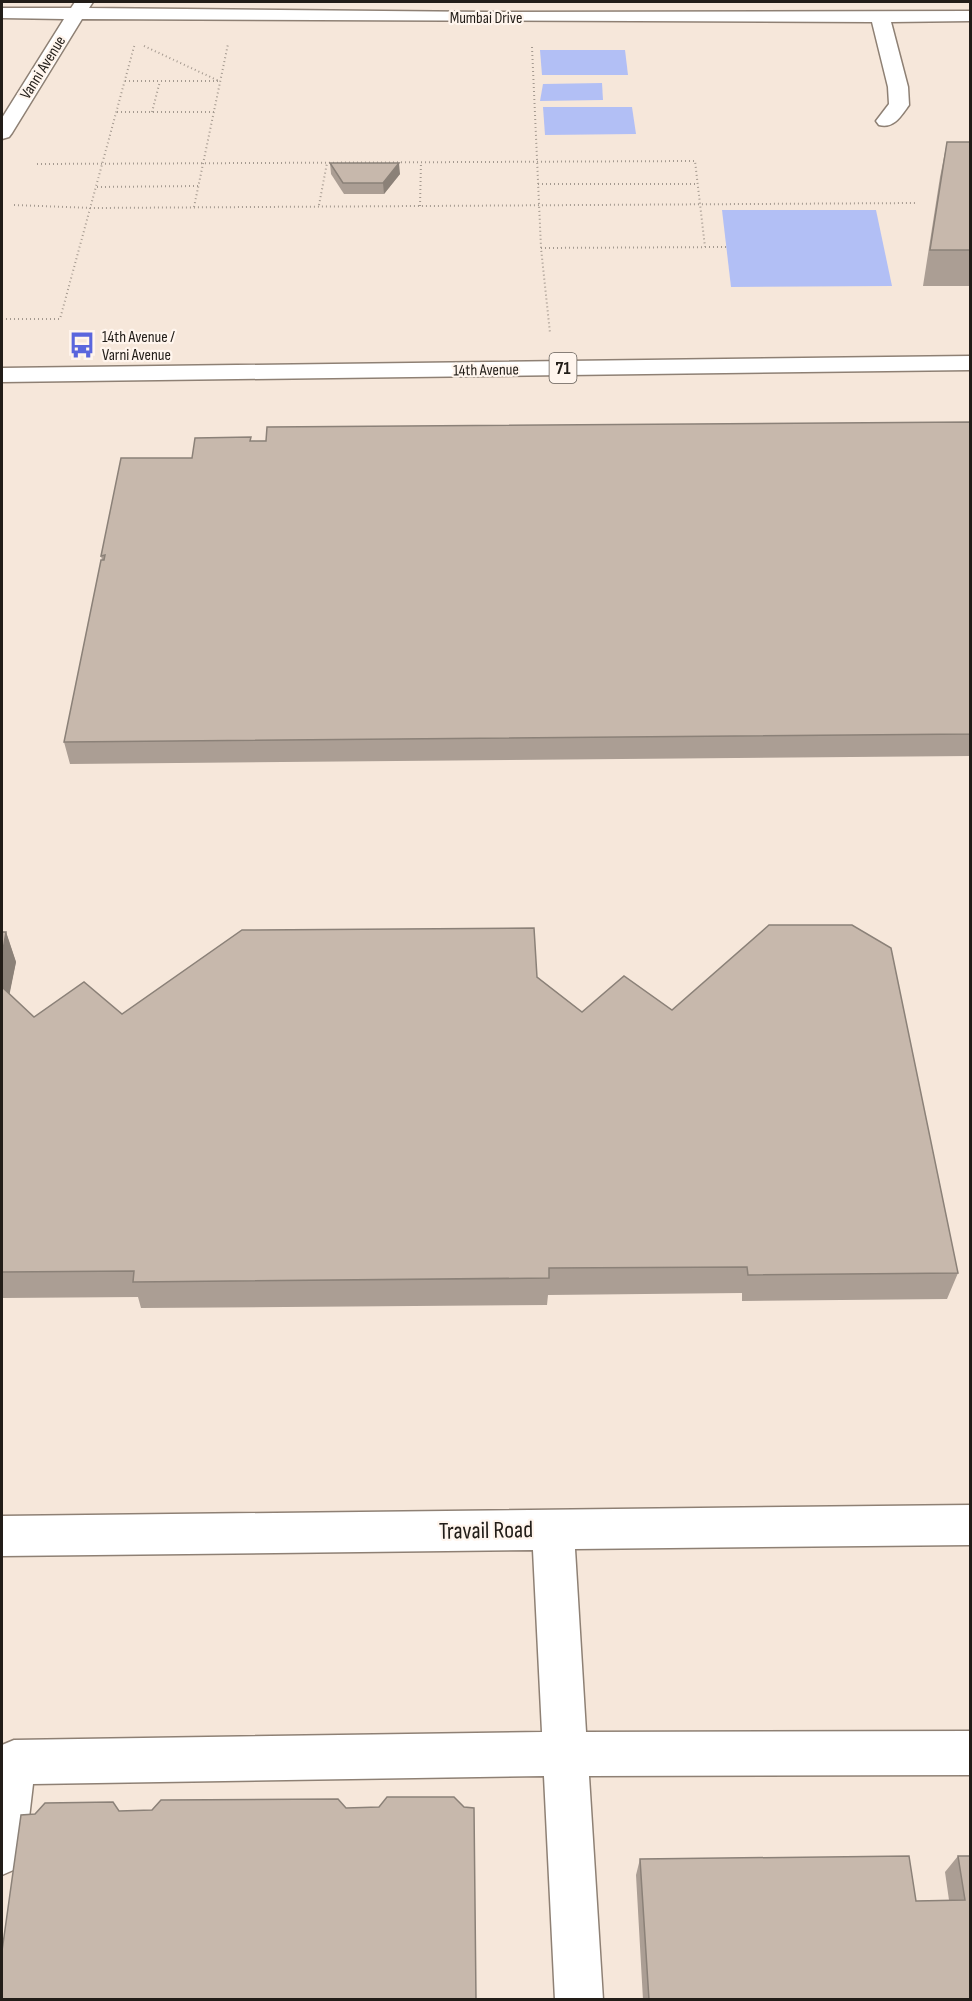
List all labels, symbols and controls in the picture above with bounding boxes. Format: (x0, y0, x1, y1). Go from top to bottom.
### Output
street label: Mumbai Drive (450, 9, 522, 28)
street label: Vanni Avenue (16, 33, 70, 103)
place label: 14th Avenue / Varni Avenue (102, 328, 175, 365)
bus stop icon: 14th Avenue / Varni Avenue (67, 330, 97, 360)
road number: 71 (550, 353, 576, 383)
street label: 14th Avenue (453, 360, 519, 381)
street label: Travail Road (439, 1515, 533, 1546)

